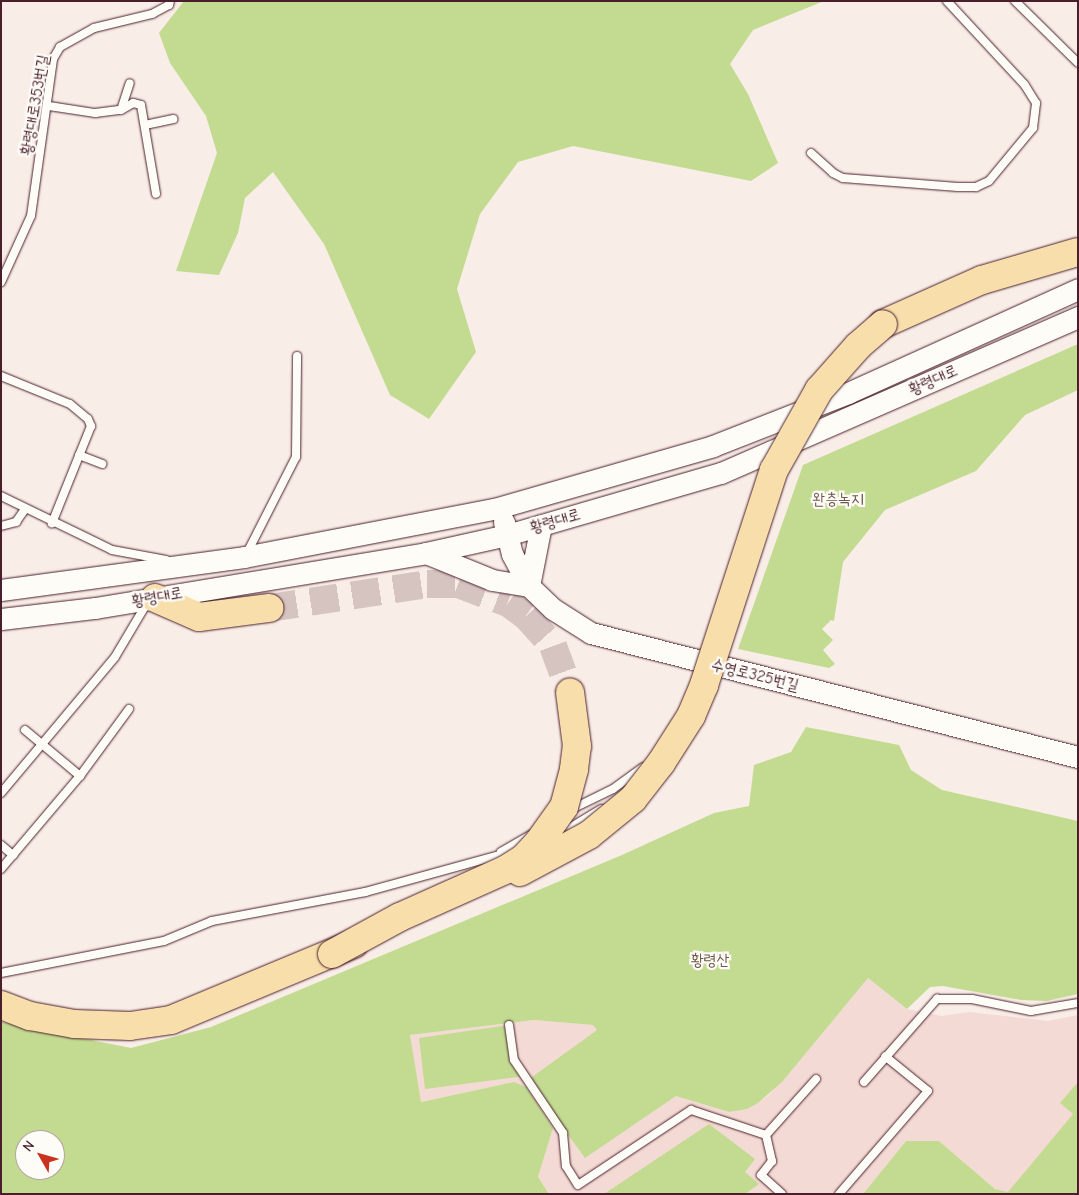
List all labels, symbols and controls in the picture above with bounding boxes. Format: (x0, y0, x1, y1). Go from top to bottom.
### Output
street label: 황령대로353번길 (17, 53, 53, 157)
street label: 황령대로 (906, 361, 960, 399)
park label: 완층녹지 (812, 489, 864, 509)
street label: 황령대로 (528, 505, 582, 537)
street label: 황령대로 (130, 583, 184, 611)
street label: 수영로325번길 (709, 655, 801, 695)
park label: 황령산 (691, 950, 729, 970)
north arrow (15, 1130, 65, 1180)
text: N (19, 1137, 38, 1155)

